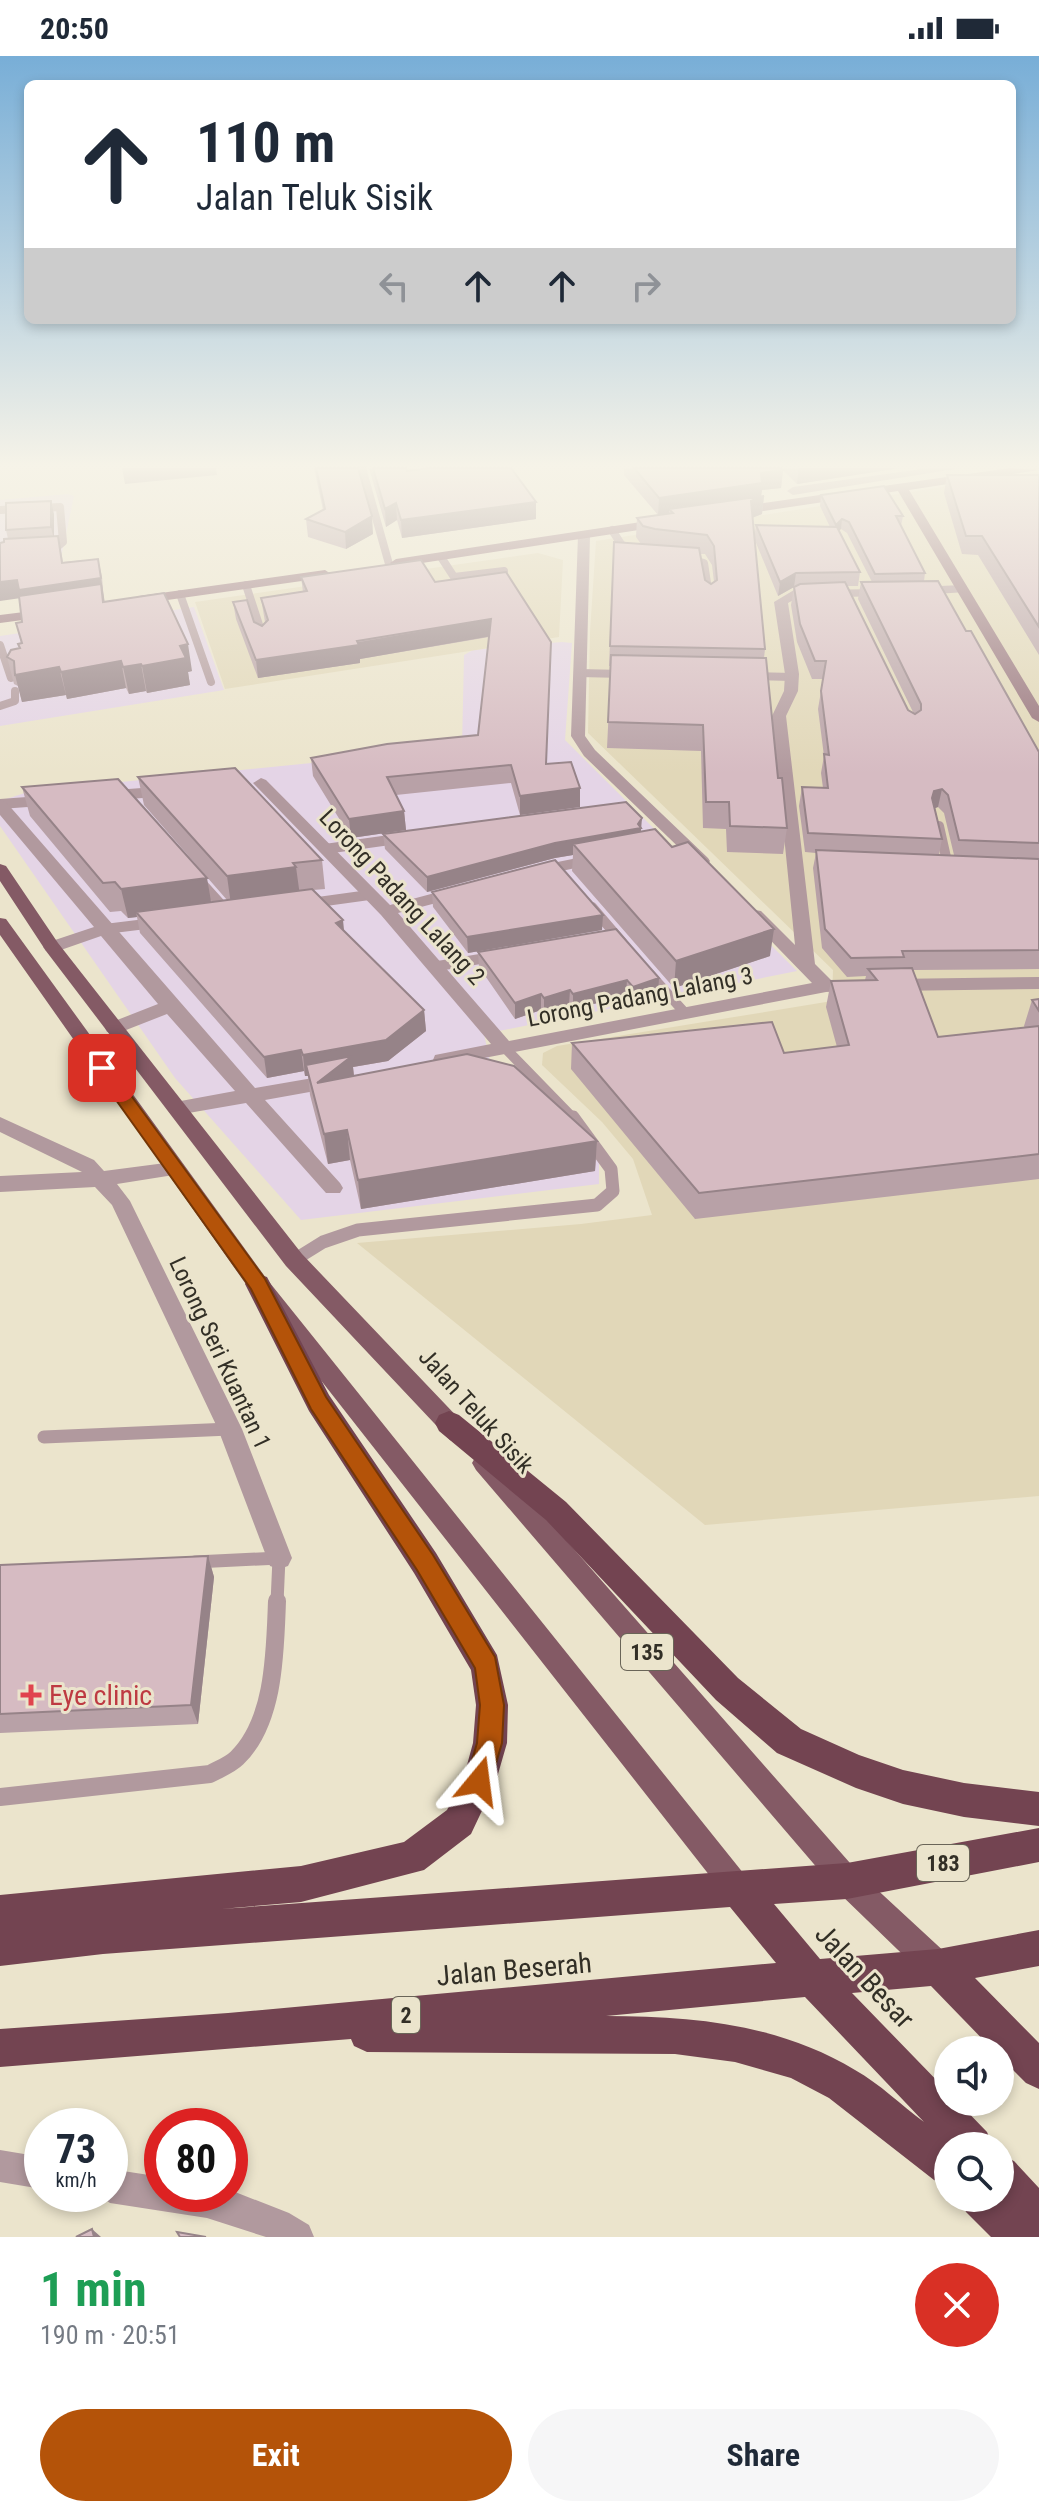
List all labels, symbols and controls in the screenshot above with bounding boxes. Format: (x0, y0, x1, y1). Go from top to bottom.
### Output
text: 20:50 (40, 11, 109, 46)
text: 110 m (196, 110, 335, 176)
icon: ahead (64, 112, 168, 216)
text: Jalan Teluk Sisik (196, 177, 433, 219)
icon: left (372, 264, 416, 308)
icon: ahead (456, 264, 500, 308)
icon: ahead (540, 264, 584, 308)
icon: right (624, 264, 668, 308)
street label: Lorong Padang Lalang 2 (314, 804, 490, 990)
street label: Lorong Padang Lalang 3 (525, 961, 755, 1033)
pin (68, 1034, 136, 1102)
icon: arrive (80, 1046, 124, 1090)
street label: Lorong Seri Kuantan 1 (163, 1253, 277, 1453)
street label: Jalan Teluk Sisik (413, 1343, 539, 1479)
road number: 135 (621, 1634, 673, 1670)
place label: Eye clinic (49, 1679, 152, 1712)
marker: Eye clinic (20, 1684, 42, 1706)
position arrow (437, 1739, 521, 1823)
road number: 183 (917, 1845, 969, 1881)
street label: Jalan Besar (808, 1918, 921, 2035)
street label: Jalan Beserah (435, 1946, 593, 1993)
road number: 2 (392, 1997, 420, 2033)
map controls (934, 2036, 1014, 2212)
button: sound (934, 2036, 1014, 2116)
speed limit sign: 80 (144, 2108, 248, 2212)
text: 73 (56, 2126, 96, 2173)
button: search (934, 2132, 1014, 2212)
text: km/h (55, 2168, 97, 2192)
text: 1 min (40, 2261, 147, 2318)
button: close (915, 2263, 999, 2347)
text: 190 m · 20:51 (40, 2320, 180, 2350)
button: Exit (40, 2409, 512, 2501)
button: Share (528, 2409, 999, 2501)

